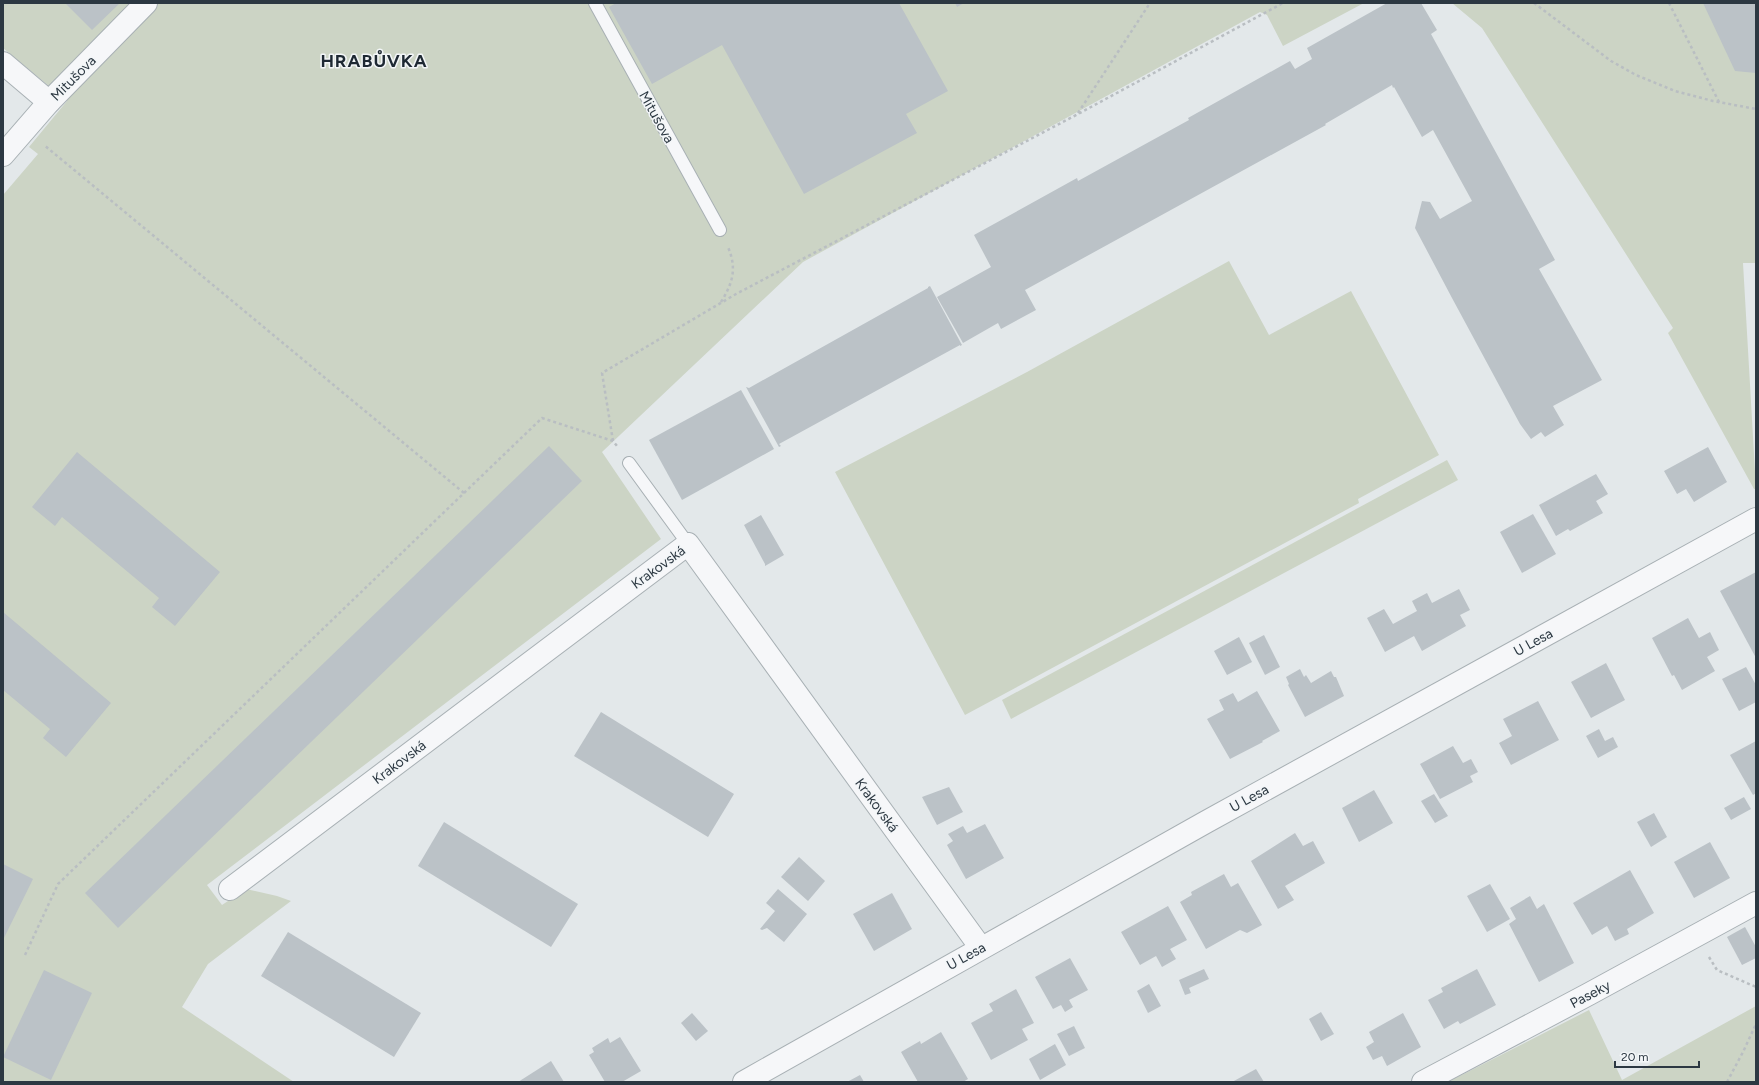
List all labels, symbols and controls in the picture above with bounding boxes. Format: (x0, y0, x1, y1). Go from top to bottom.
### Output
district label: HRABŮVKA (320, 49, 428, 72)
street label: Mitušova (47, 52, 100, 105)
street label: Mitušova (635, 88, 678, 146)
street label: Krakovská (628, 542, 689, 593)
street label: U Lesa (1511, 625, 1556, 660)
street label: Krakovská (369, 737, 429, 788)
street label: Krakovská (851, 775, 902, 836)
street label: U Lesa (1227, 781, 1272, 816)
street label: U Lesa (944, 939, 989, 974)
street label: Paseky (1567, 976, 1614, 1012)
scale bar (1615, 1043, 1699, 1069)
text: 20 m (1621, 1050, 1649, 1064)

